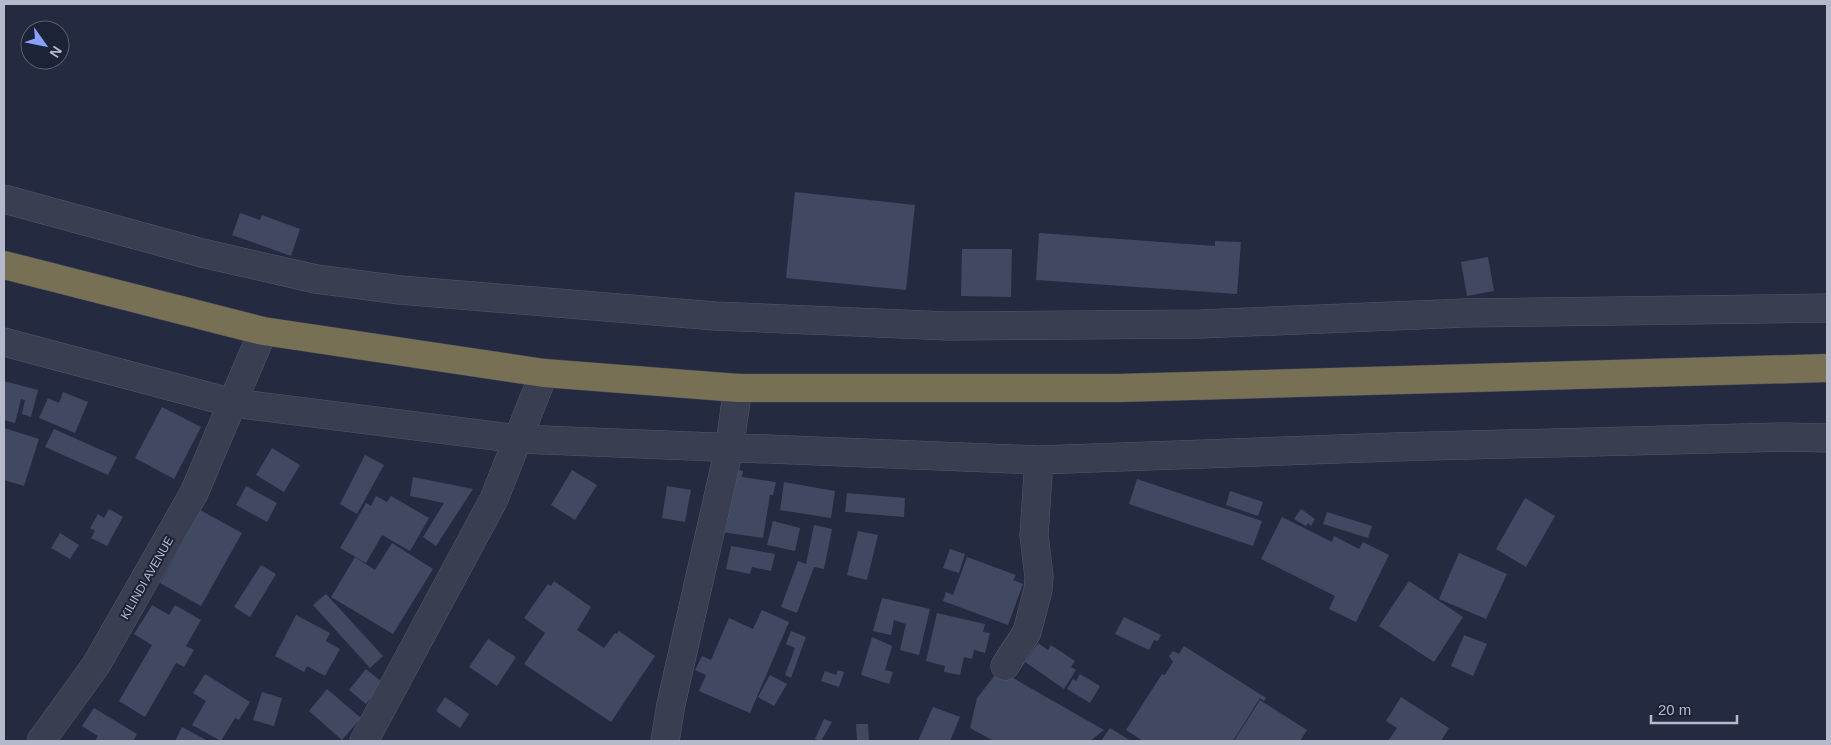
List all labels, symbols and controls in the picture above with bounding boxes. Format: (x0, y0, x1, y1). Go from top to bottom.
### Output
north arrow (20, 20, 70, 70)
text: N (46, 43, 65, 61)
street label: KILINDI AVENUE (118, 534, 176, 622)
scale bar (1651, 692, 1737, 724)
text: 20 m (1658, 701, 1691, 718)

